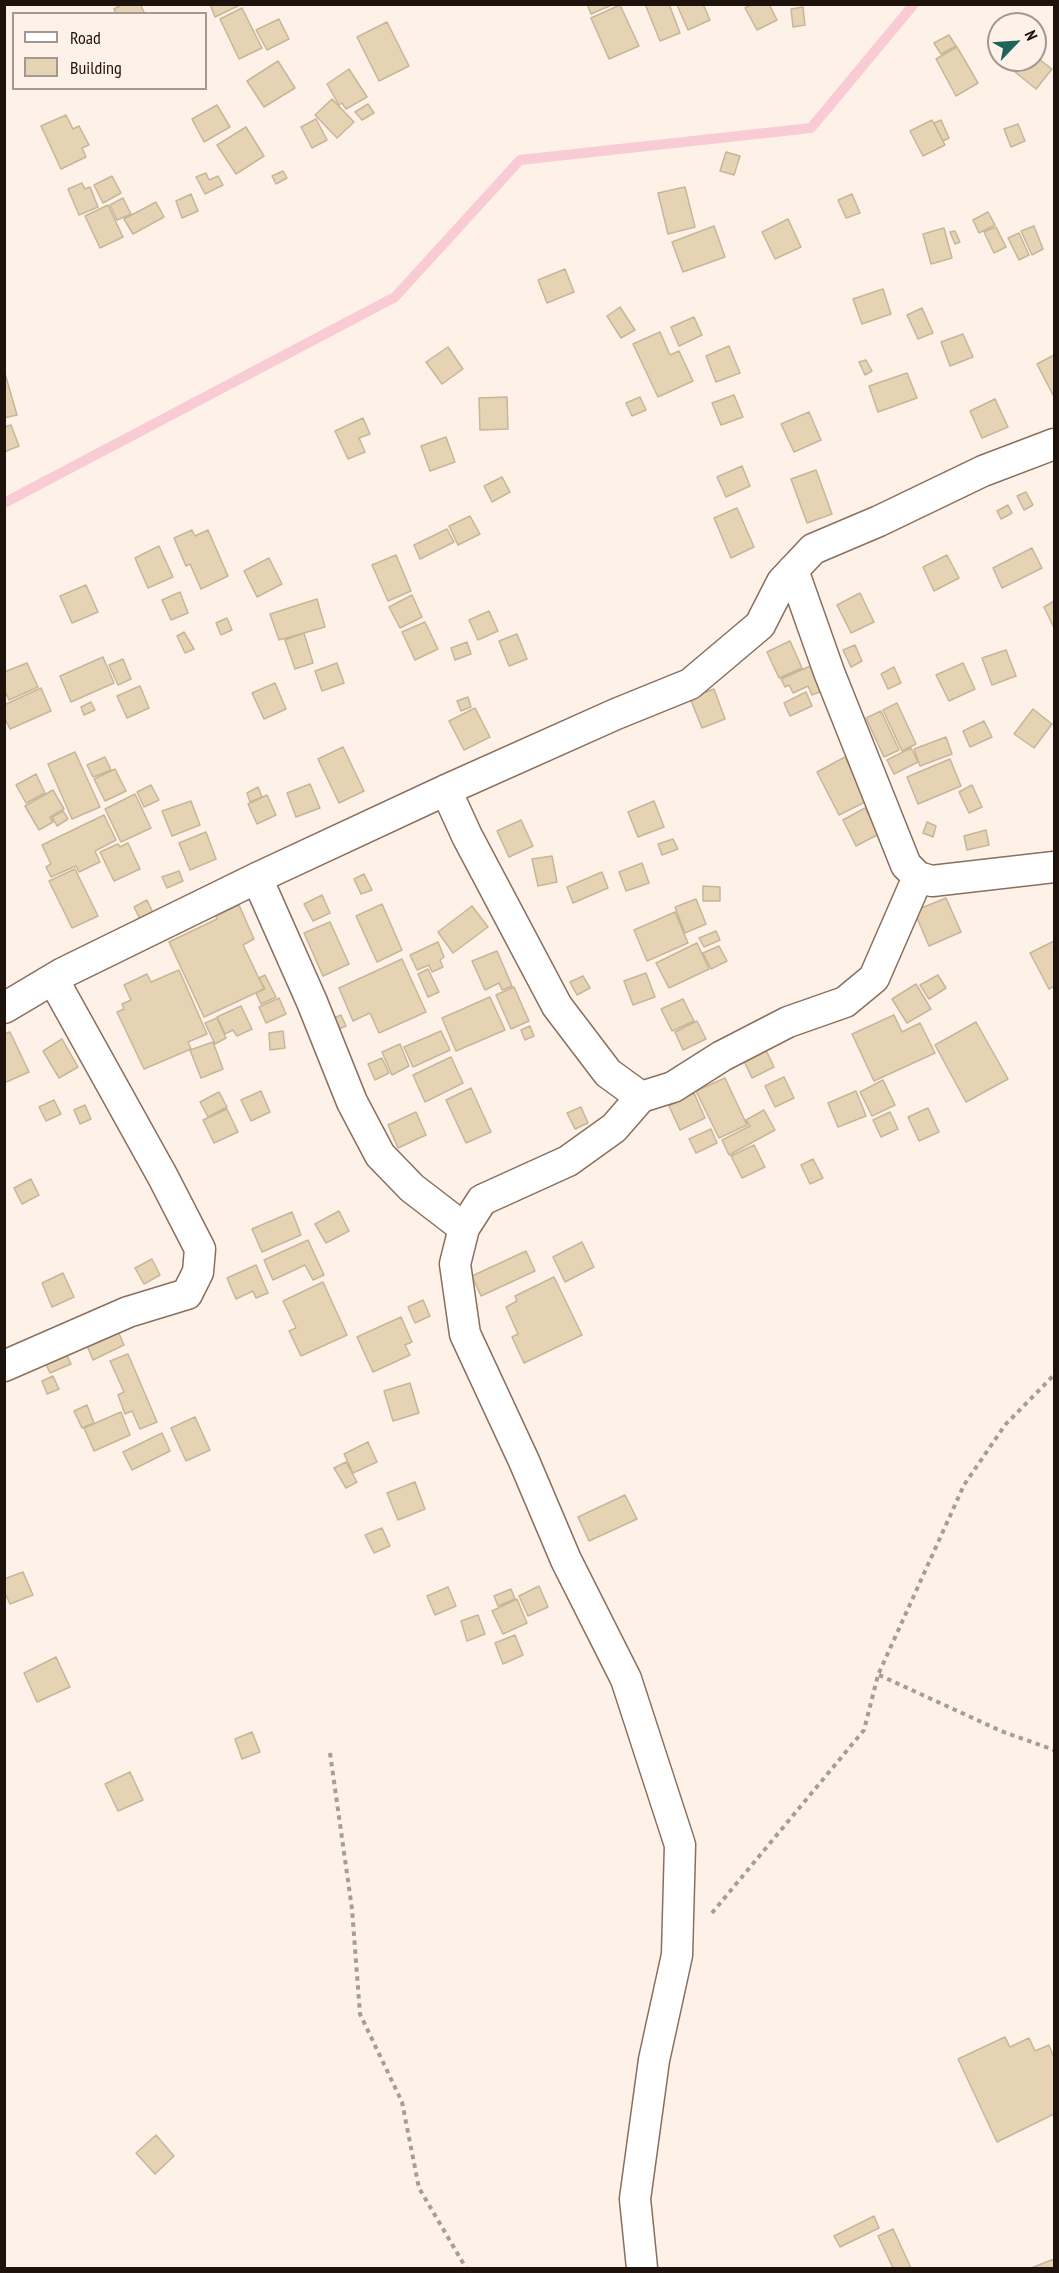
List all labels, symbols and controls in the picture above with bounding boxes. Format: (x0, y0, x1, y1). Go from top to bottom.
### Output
legend (12, 12, 207, 90)
north arrow (987, 12, 1047, 72)
text: Road (70, 26, 101, 49)
text: N (1021, 27, 1042, 43)
text: Building (70, 56, 122, 79)

